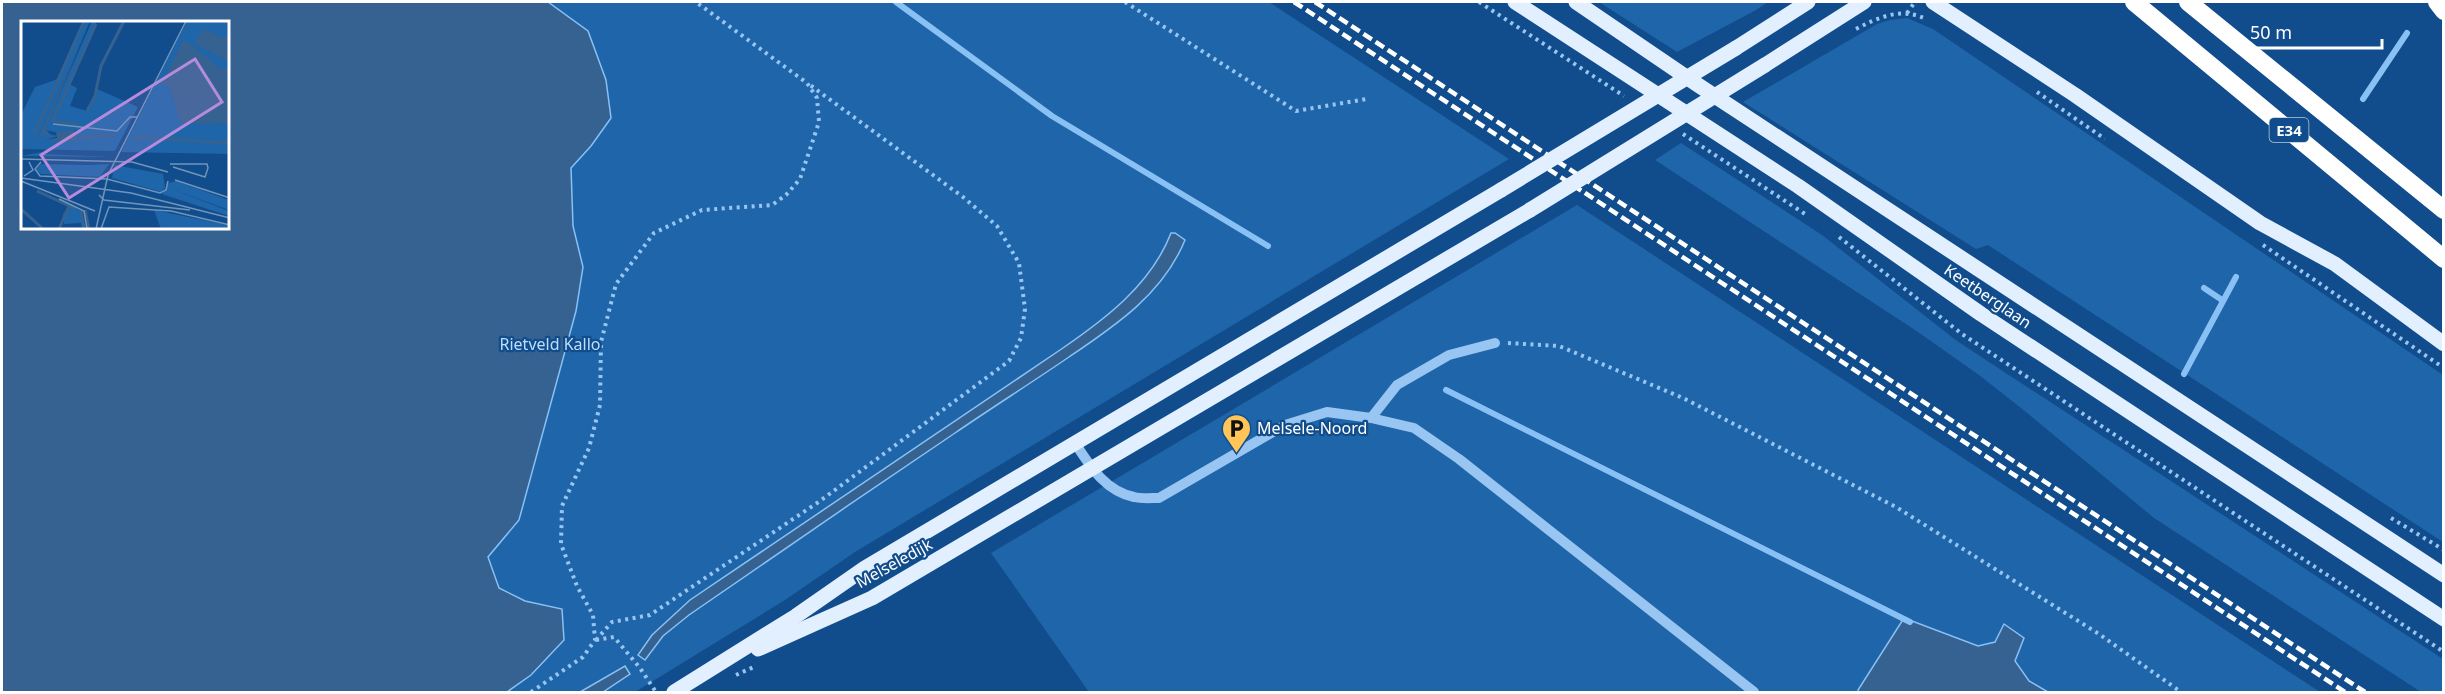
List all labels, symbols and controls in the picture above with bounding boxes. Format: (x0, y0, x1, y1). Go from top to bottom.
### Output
scale bar (2241, 12, 2382, 50)
text: 50 m (2250, 20, 2292, 44)
inset map (21, 21, 230, 230)
road number: E34 (2270, 118, 2308, 142)
street label: Keetberglaan (1940, 259, 2036, 333)
park label: Rietveld Kallo (500, 333, 600, 355)
parking icon: Melsele-Noord (1220, 412, 1252, 454)
place label: Melsele-Noord (1257, 417, 1367, 439)
street label: Melseledijk (852, 533, 937, 593)

